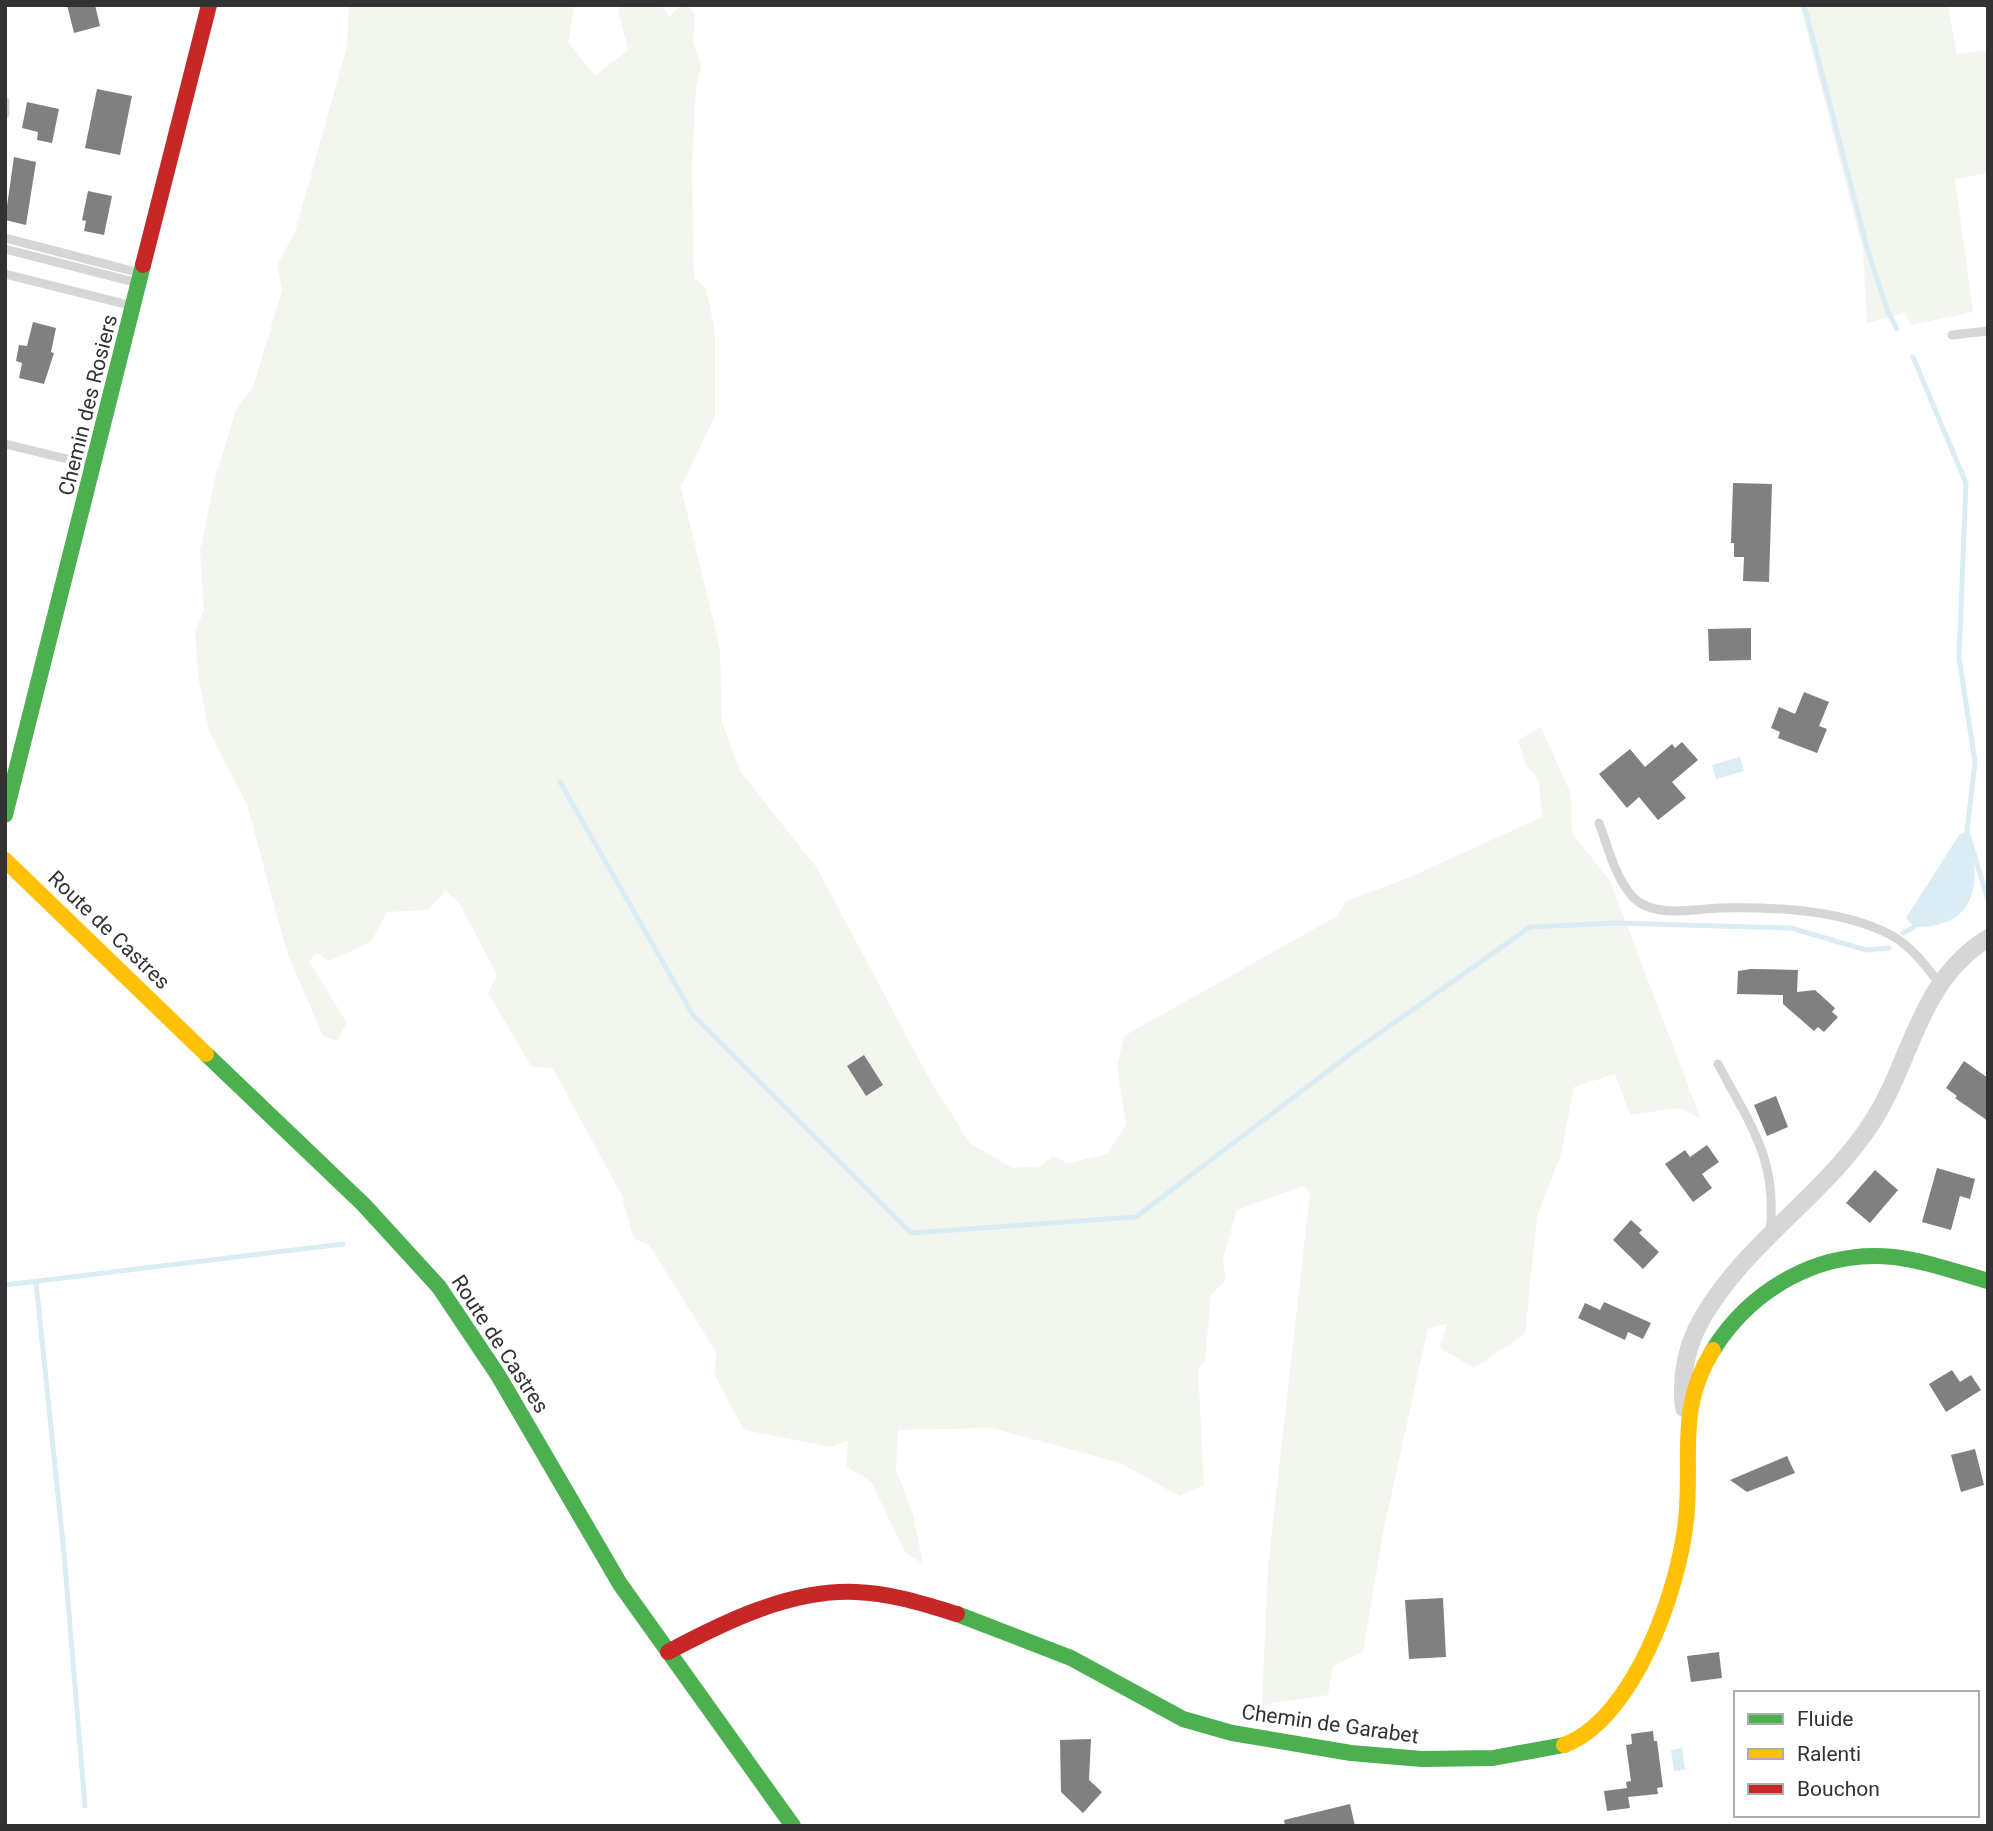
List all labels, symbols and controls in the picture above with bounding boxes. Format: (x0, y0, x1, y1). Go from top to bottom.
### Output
street label: Chemin des Rosiers (54, 312, 122, 498)
street label: Route de Castres (43, 866, 175, 994)
street label: Route de Castres (446, 1271, 554, 1417)
legend (1734, 1691, 1979, 1817)
street label: Chemin de Garabet (1240, 1700, 1420, 1748)
text: Fluide (1797, 1707, 1853, 1731)
text: Ralenti (1797, 1742, 1861, 1766)
text: Bouchon (1797, 1777, 1880, 1801)

